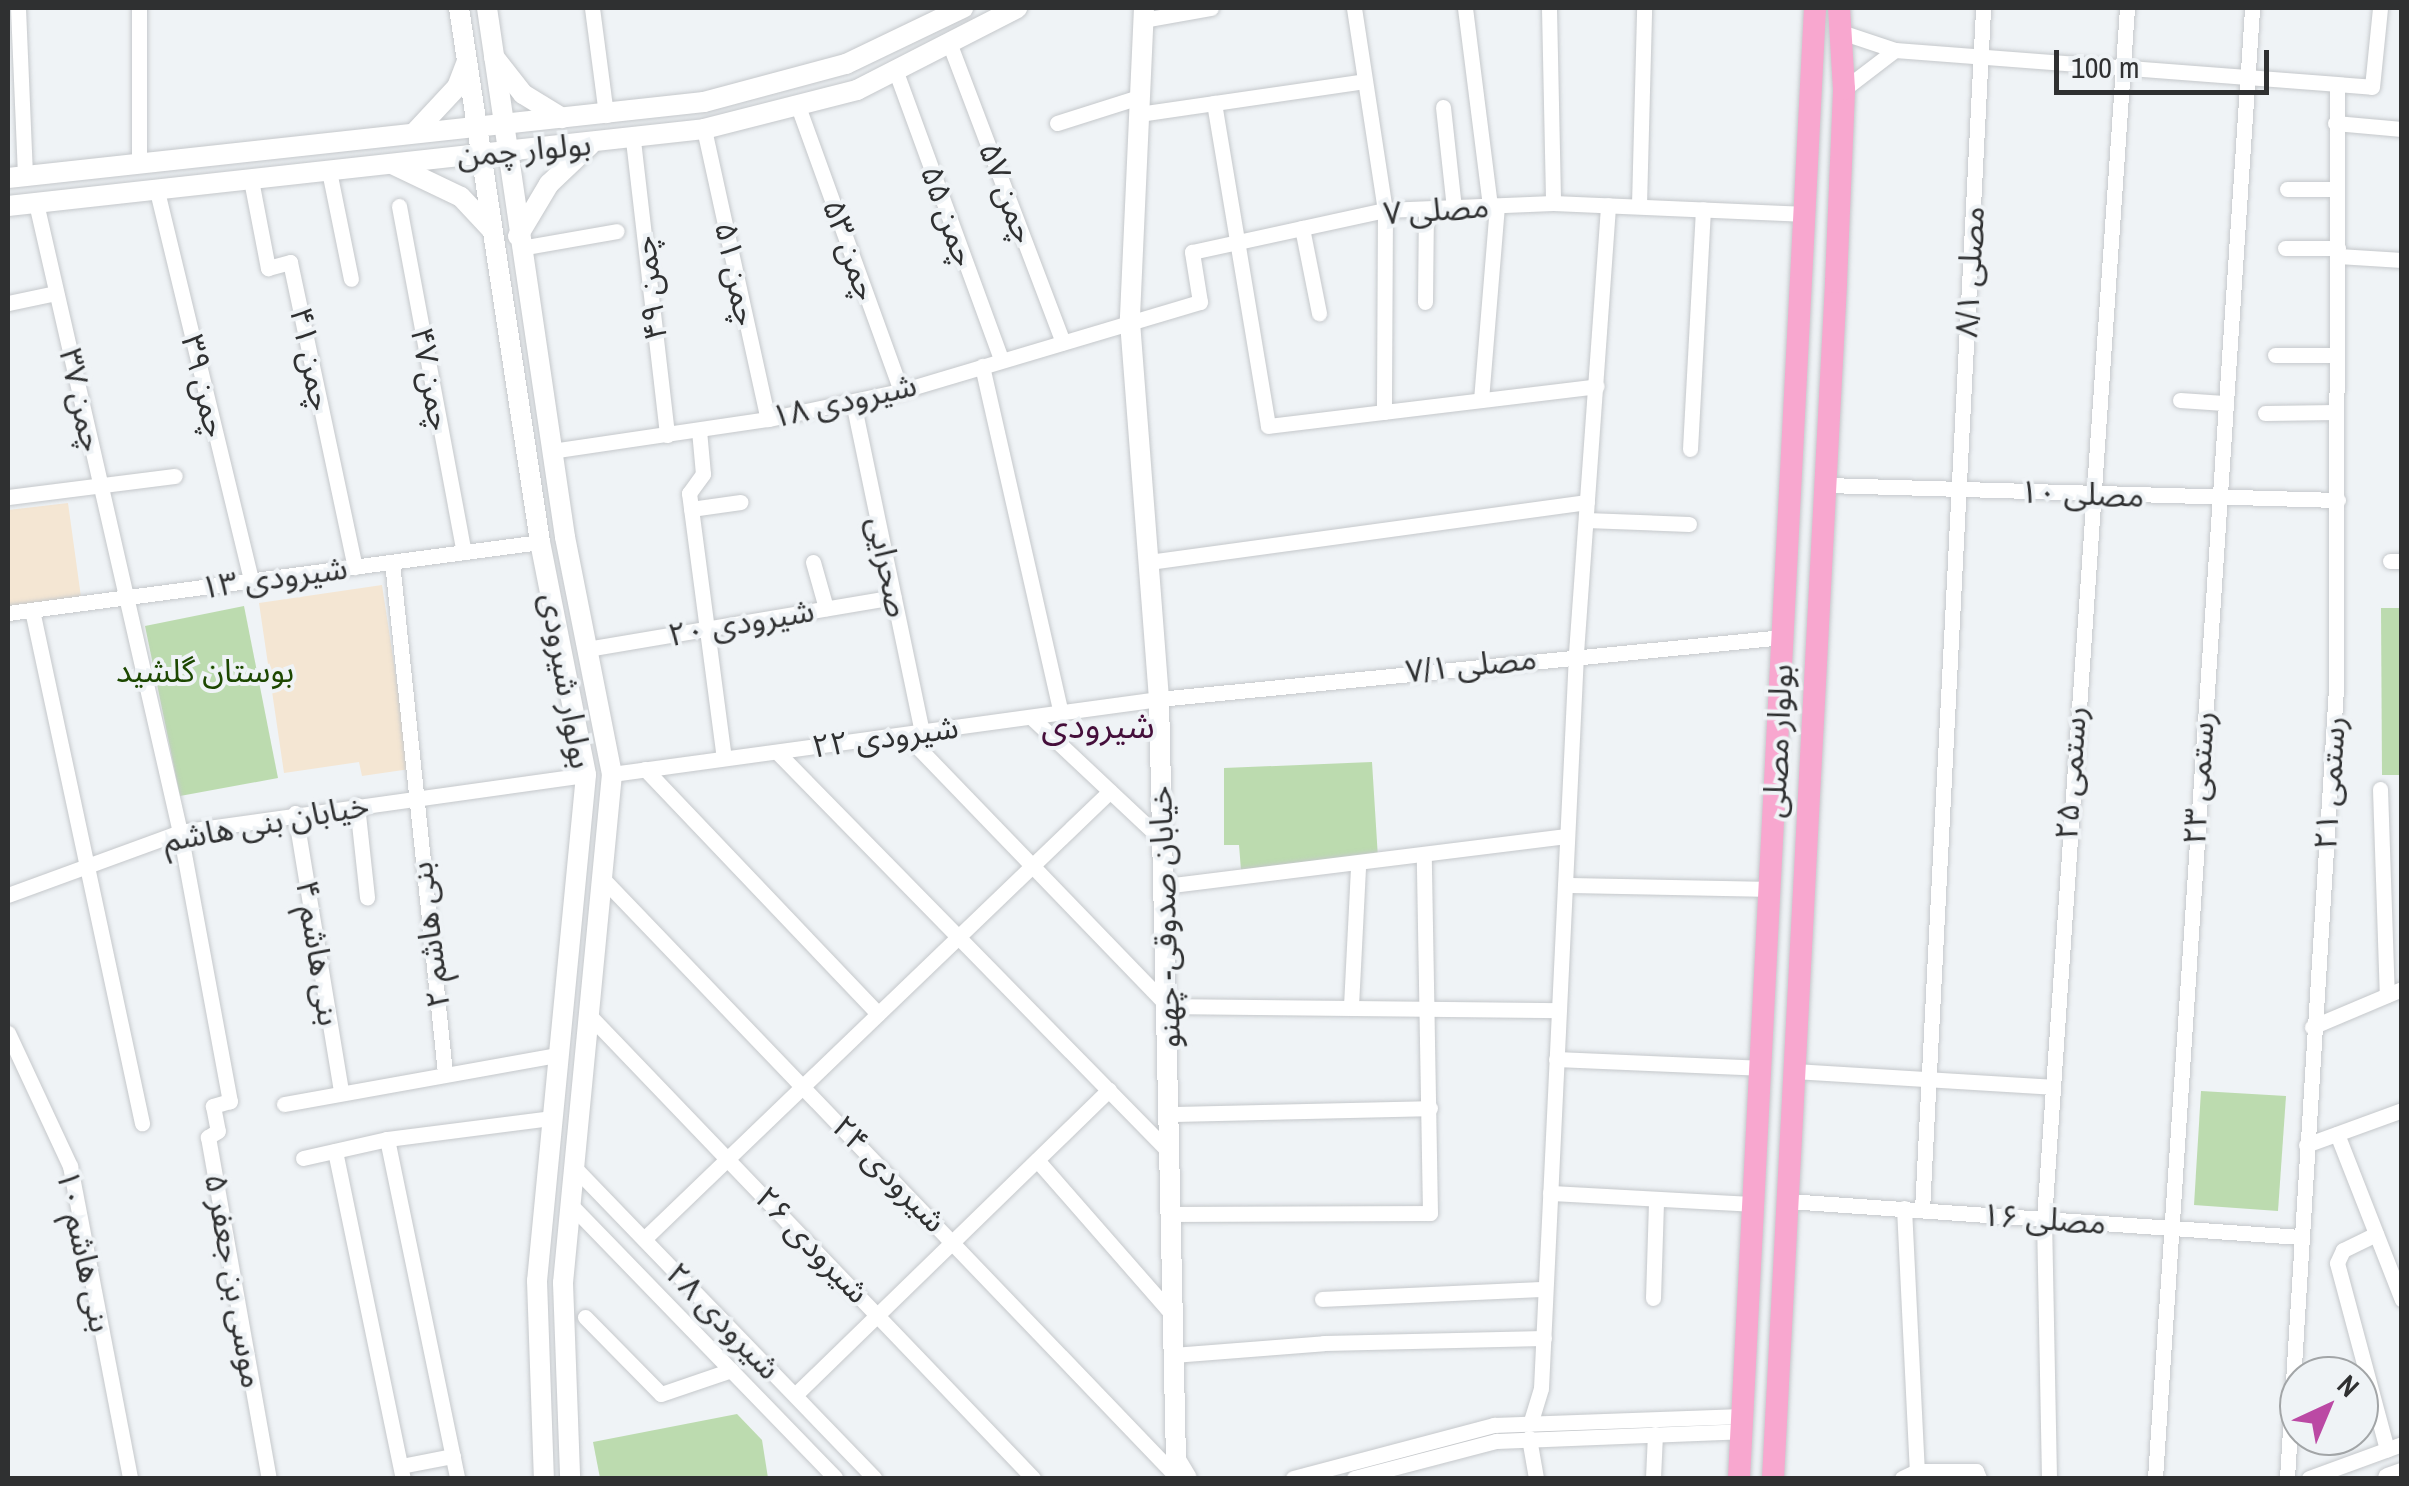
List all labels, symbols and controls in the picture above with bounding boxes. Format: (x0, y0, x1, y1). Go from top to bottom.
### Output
scale bar (2059, 30, 2274, 92)
text: 100 m (2071, 47, 2139, 87)
street label: بولوار چمن (455, 125, 593, 175)
street label: چمن ۵۷ (970, 137, 1044, 249)
street label: چمن ۵۵ (912, 160, 984, 272)
street label: مصلی ۷ (1382, 187, 1490, 233)
street label: چمن ۵۳ (814, 194, 886, 306)
street label: مصلی ۸/۱ (1947, 205, 1993, 339)
street label: چمن ۵۱ (706, 219, 766, 329)
street label: چمن ۴۹ (625, 234, 675, 342)
street label: چمن ۴۱ (281, 304, 341, 414)
street label: چمن ۴۷ (402, 324, 460, 434)
street label: چمن ۳۹ (173, 331, 235, 441)
street label: چمن ۳۷ (51, 345, 111, 455)
street label: شیرودی ۱۸ (768, 366, 920, 436)
street label: مصلی ۱۰ (2019, 473, 2145, 515)
street label: صحرایی (859, 513, 917, 621)
street label: شیرودی ۱۳ (198, 549, 350, 607)
street label: بولوار شیرودی (532, 590, 600, 772)
street label: شیرودی ۲۰ (665, 591, 817, 655)
street label: مصلی ۷/۱ (1404, 639, 1538, 691)
park label: بوستان گلشید (116, 652, 294, 690)
street label: بولوار مصلی (1755, 663, 1801, 819)
district label: شیرودی (1041, 705, 1155, 747)
street label: رستمی ۲۵ (2047, 705, 2095, 841)
street label: شیرودی ۲۲ (809, 708, 961, 766)
street label: رستمی ۲۳ (2175, 710, 2223, 846)
street label: رستمی ۲۱ (2306, 715, 2354, 851)
street label: خیابان صدوقی- چهنو (1141, 785, 1189, 1049)
street label: خیابان بنی هاشم (160, 786, 372, 860)
street label: بنی هاشم ۲ (402, 860, 458, 1010)
street label: بنی هاشم ۴ (288, 878, 348, 1028)
street label: شیرودی ۲۴ (824, 1108, 954, 1240)
street label: بنی هاشم ۱۰ (48, 1166, 120, 1336)
street label: موسی بن جعفر ۵ (196, 1171, 272, 1391)
street label: شیرودی ۲۶ (747, 1179, 877, 1311)
street label: مصلی ۱۶ (1981, 1196, 2107, 1242)
street label: شیرودی ۲۸ (658, 1255, 788, 1387)
north arrow (2279, 1356, 2379, 1456)
text: N (2329, 1366, 2368, 1405)

